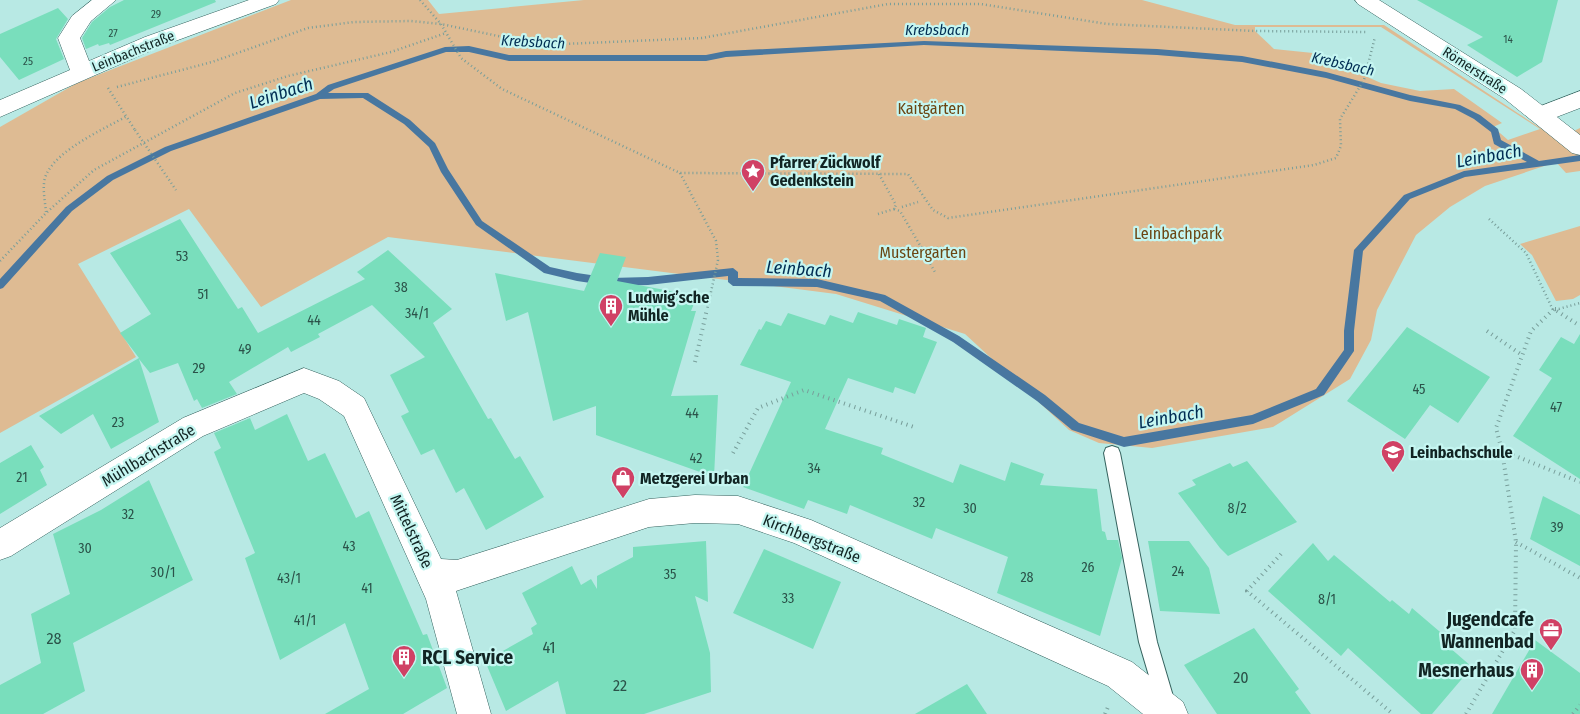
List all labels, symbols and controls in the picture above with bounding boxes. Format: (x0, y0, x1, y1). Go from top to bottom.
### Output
house number: 29 (151, 8, 161, 21)
water label: Krebsbach (905, 21, 969, 39)
street label: Leinbachstraße (89, 27, 177, 76)
house number: 27 (108, 27, 118, 40)
water label: Krebsbach (501, 31, 565, 53)
house number: 14 (1503, 33, 1513, 46)
street label: Römerstraße (1439, 43, 1510, 98)
water label: Krebsbach (1310, 48, 1376, 80)
house number: 25 (23, 55, 33, 68)
water label: Leinbach (246, 72, 316, 114)
park label: Kaitgärten (897, 99, 965, 118)
water label: Leinbach (1455, 139, 1523, 173)
place label: Pfarrer Zückwolf Gedenkstein (770, 153, 882, 190)
place icon: Pfarrer Zückwolf Gedenkstein (740, 158, 766, 192)
park label: Leinbachpark (1134, 224, 1222, 243)
park label: Mustergarten (880, 243, 966, 262)
house number: 53 (176, 248, 188, 265)
water label: Leinbach (765, 256, 833, 282)
house number: 38 (394, 279, 408, 296)
house number: 51 (197, 286, 209, 303)
place label: Ludwig’sche Mühle (628, 288, 709, 325)
building icon: Ludwig’sche Mühle (598, 293, 624, 327)
house number: 34/1 (405, 305, 429, 322)
house number: 44 (307, 312, 321, 329)
house number: 49 (238, 341, 252, 358)
house number: 29 (193, 360, 206, 377)
house number: 45 (1412, 381, 1426, 398)
house number: 47 (1550, 399, 1562, 416)
water label: Leinbach (1137, 400, 1205, 434)
house number: 44 (685, 405, 699, 422)
house number: 23 (112, 414, 124, 431)
street label: Mühlbachstraße (98, 420, 198, 491)
school or university icon: Leinbachschule (1380, 439, 1406, 473)
place label: Leinbachschule (1410, 443, 1513, 462)
house number: 42 (690, 450, 702, 467)
house number: 34 (807, 460, 821, 477)
shop icon: Metzgerei Urban (610, 465, 636, 499)
house number: 21 (16, 469, 28, 486)
place label: Metzgerei Urban (640, 469, 749, 488)
street label: Mittelstraße (386, 491, 437, 571)
house number: 32 (913, 494, 925, 511)
house number: 30 (963, 500, 977, 517)
house number: 8/2 (1227, 500, 1247, 517)
house number: 32 (122, 506, 134, 523)
street label: Kirchbergstraße (760, 510, 863, 567)
house number: 39 (1551, 519, 1564, 536)
house number: 43 (343, 538, 355, 555)
house number: 30 (78, 540, 92, 557)
house number: 26 (1081, 559, 1095, 576)
house number: 24 (1172, 563, 1185, 580)
house number: 30/1 (151, 564, 175, 581)
house number: 35 (664, 566, 676, 583)
house number: 28 (1020, 569, 1034, 586)
house number: 43/1 (277, 570, 301, 587)
house number: 41 (361, 580, 373, 597)
house number: 33 (782, 590, 794, 607)
house number: 8/1 (1318, 591, 1336, 608)
place label: Jugendcafe Wannenbad (1441, 608, 1534, 653)
house number: 41/1 (294, 612, 316, 629)
office icon: Jugendcafe Wannenbad (1538, 617, 1564, 651)
house number: 28 (46, 629, 62, 648)
house number: 41 (542, 638, 556, 657)
building icon: RCL Service (391, 644, 417, 678)
place label: RCL Service (422, 646, 513, 669)
building icon: Mesnerhaus (1519, 657, 1545, 691)
place label: Mesnerhaus (1418, 659, 1515, 682)
house number: 20 (1233, 668, 1249, 687)
house number: 22 (613, 676, 627, 695)

